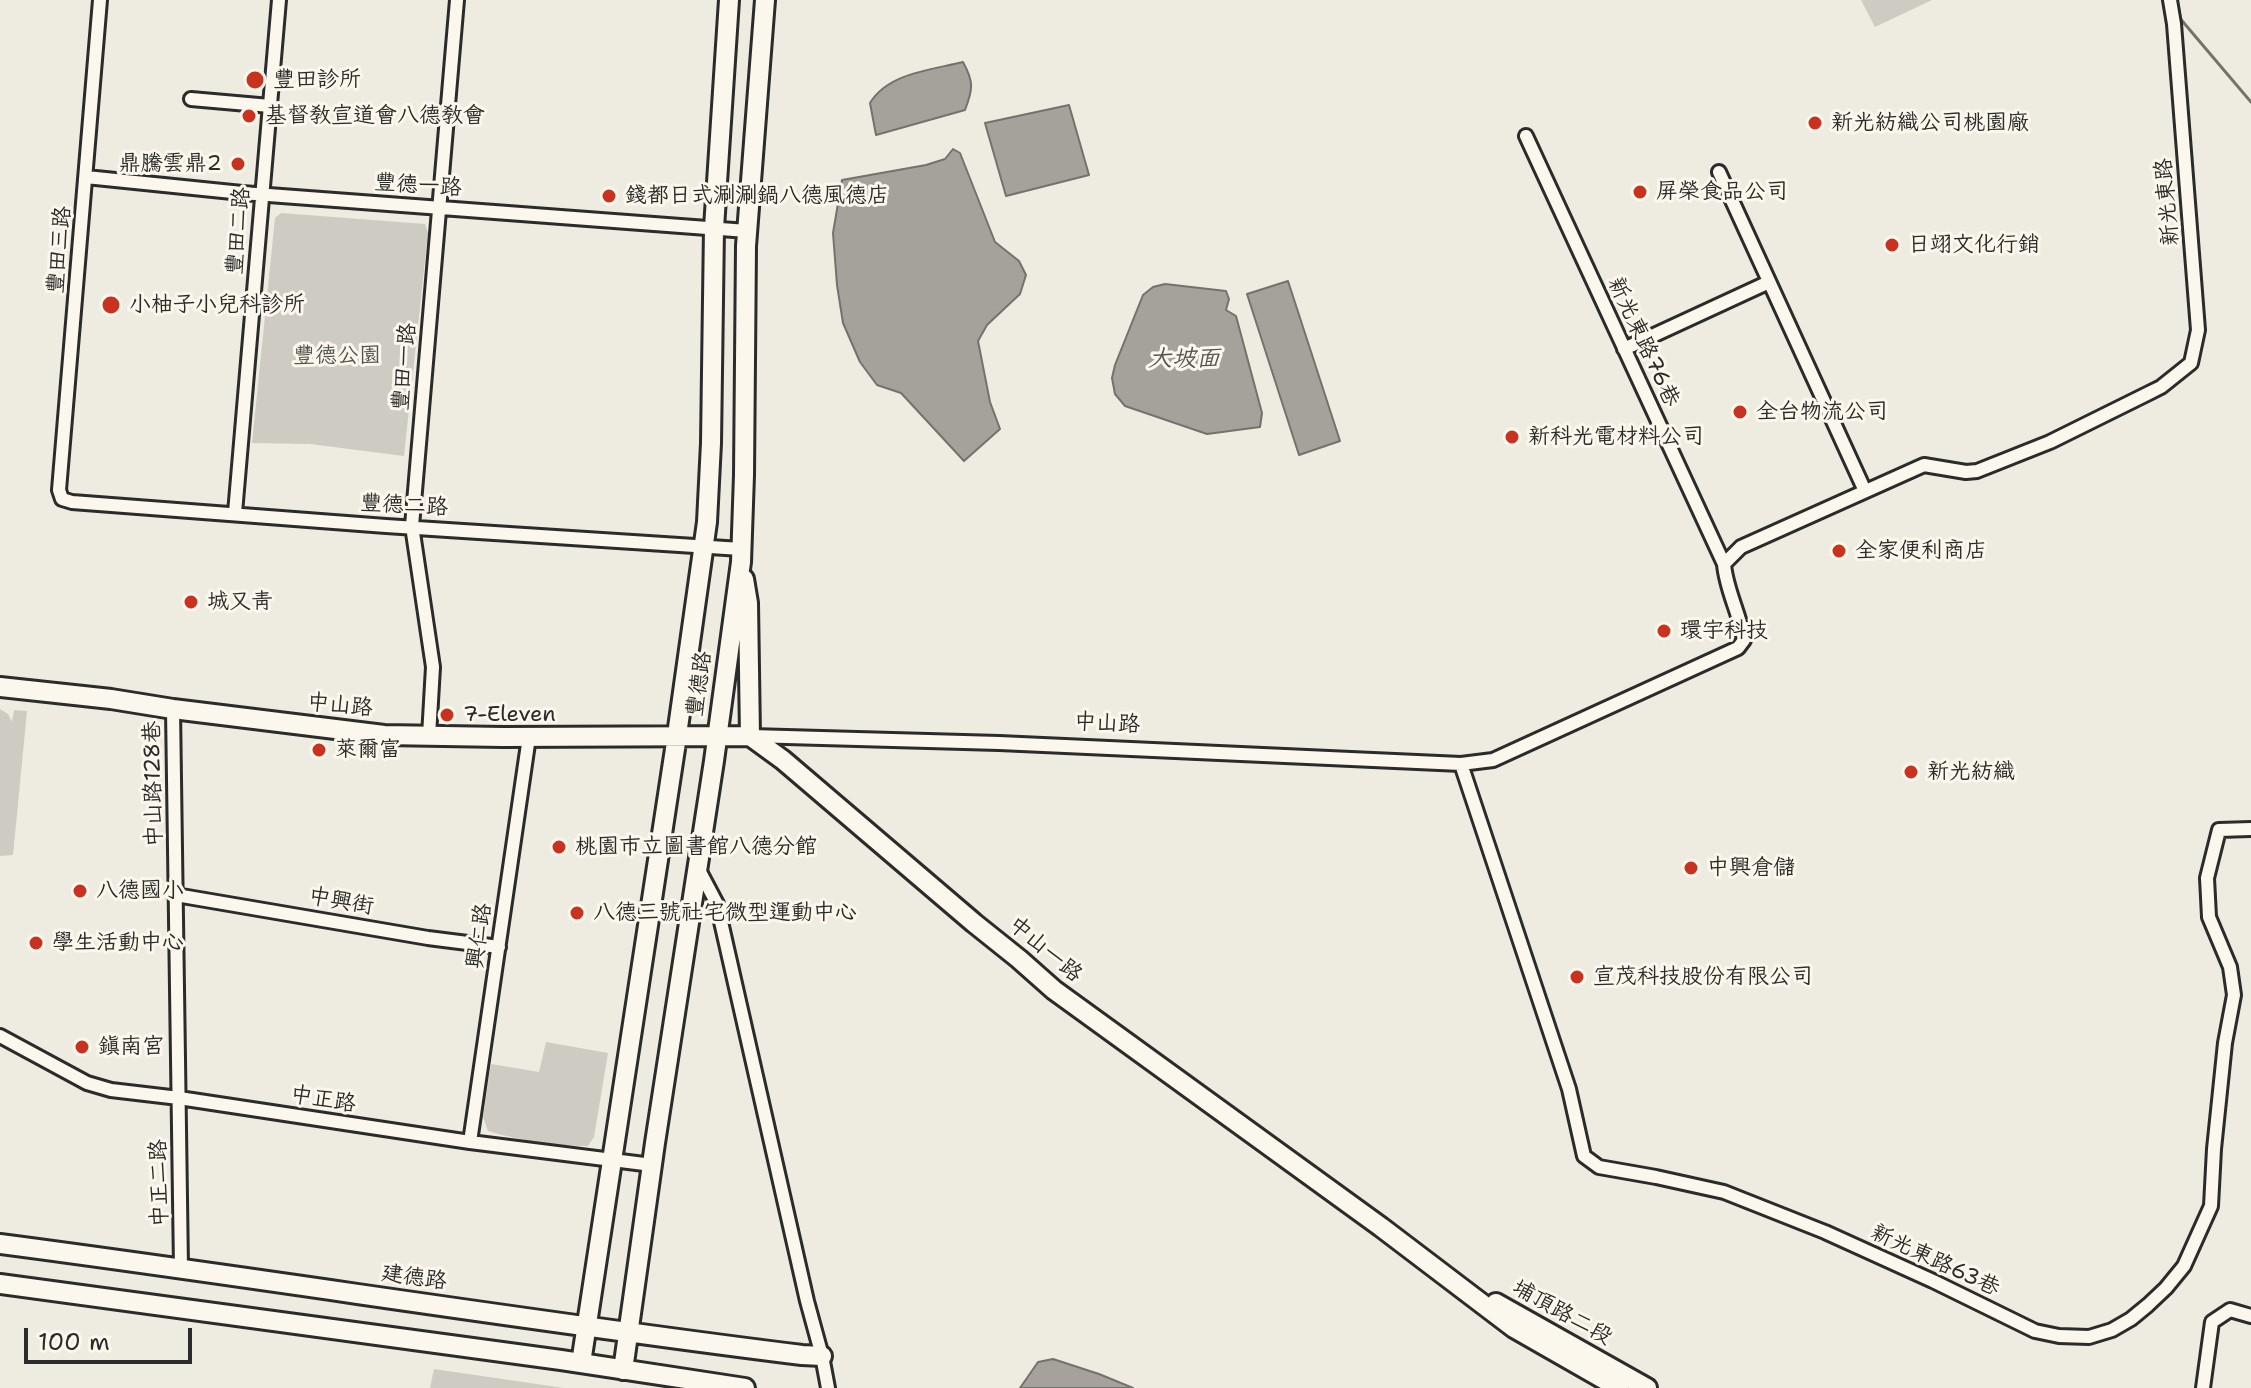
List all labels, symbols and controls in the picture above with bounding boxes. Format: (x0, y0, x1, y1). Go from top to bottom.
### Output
place label: 豐田診所 (273, 67, 361, 93)
marker: 豐田診所 (244, 69, 266, 91)
place label: 基督教宣道會八德教會 (265, 103, 485, 129)
marker: 基督教宣道會八德教會 (240, 107, 258, 125)
place label: 新光紡織公司桃園廠 (1831, 110, 2029, 136)
marker: 新光紡織公司桃園廠 (1806, 114, 1824, 132)
place label: 鼎騰雲鼎2 (119, 151, 222, 177)
marker: 鼎騰雲鼎2 (229, 155, 247, 173)
street label: 新光東路 (2151, 157, 2185, 247)
street label: 豐德一路 (373, 170, 463, 202)
place label: 屏榮食品公司 (1656, 179, 1788, 205)
place label: 錢都日式涮涮鍋八德風德店 (625, 183, 889, 209)
marker: 屏榮食品公司 (1631, 183, 1649, 201)
street label: 豐田二路 (222, 186, 256, 276)
marker: 錢都日式涮涮鍋八德風德店 (600, 187, 618, 205)
street label: 豐田三路 (43, 205, 77, 295)
place label: 日翊文化行銷 (1908, 232, 2040, 258)
marker: 日翊文化行銷 (1883, 236, 1901, 254)
street label: 新光東路76巷 (1601, 273, 1685, 411)
place label: 小柚子小兒科診所 (129, 292, 305, 318)
marker: 小柚子小兒科診所 (100, 294, 122, 316)
street label: 豐田一路 (388, 322, 422, 412)
park label: 豐德公園 (293, 343, 381, 369)
water label: 大坡面 (1148, 346, 1220, 374)
place label: 全台物流公司 (1756, 399, 1888, 425)
marker: 全台物流公司 (1731, 403, 1749, 421)
place label: 新科光電材料公司 (1528, 424, 1704, 450)
marker: 新科光電材料公司 (1503, 428, 1521, 446)
street label: 豐德二路 (359, 491, 449, 521)
place label: 全家便利商店 (1855, 538, 1987, 564)
marker: 全家便利商店 (1830, 542, 1848, 560)
place label: 城又青 (207, 589, 273, 615)
marker: 城又青 (182, 593, 200, 611)
place label: 環宇科技 (1680, 618, 1768, 644)
marker: 環宇科技 (1655, 622, 1673, 640)
street label: 豐德路 (682, 649, 718, 719)
street label: 中山路 (306, 689, 374, 723)
place label: 7-Eleven (463, 702, 556, 728)
marker: 7-Eleven (438, 706, 456, 724)
street label: 中山路 (1073, 709, 1141, 739)
street label: 中山路128巷 (140, 721, 168, 847)
place label: 萊爾富 (335, 737, 401, 763)
marker: 萊爾富 (310, 741, 328, 759)
place label: 新光紡織 (1927, 759, 2015, 785)
marker: 新光紡織 (1902, 763, 1920, 781)
place label: 桃園市立圖書館八德分館 (575, 834, 817, 860)
marker: 桃園市立圖書館八德分館 (550, 838, 568, 856)
place label: 中興倉儲 (1707, 855, 1795, 881)
marker: 中興倉儲 (1682, 859, 1700, 877)
place label: 八德國小 (96, 878, 184, 904)
marker: 八德國小 (71, 882, 89, 900)
street label: 中興街 (306, 883, 376, 921)
place label: 八德三號社宅微型運動中心 (593, 900, 857, 926)
street label: 興仁路 (462, 901, 498, 971)
marker: 八德三號社宅微型運動中心 (568, 904, 586, 922)
street label: 中山一路 (1003, 912, 1087, 988)
place label: 學生活動中心 (52, 930, 184, 956)
marker: 學生活動中心 (27, 934, 45, 952)
place label: 宣茂科技股份有限公司 (1593, 964, 1813, 990)
marker: 宣茂科技股份有限公司 (1568, 968, 1586, 986)
place label: 鎮南宮 (98, 1034, 164, 1060)
marker: 鎮南宮 (73, 1038, 91, 1056)
street label: 中正路 (288, 1082, 358, 1118)
street label: 中正二路 (146, 1139, 174, 1227)
street label: 新光東路63巷 (1866, 1220, 2004, 1302)
street label: 建德路 (379, 1260, 449, 1296)
street label: 埔頂路二段 (1507, 1275, 1617, 1351)
scale bar (28, 1312, 196, 1362)
text: 100 m (38, 1326, 110, 1358)

